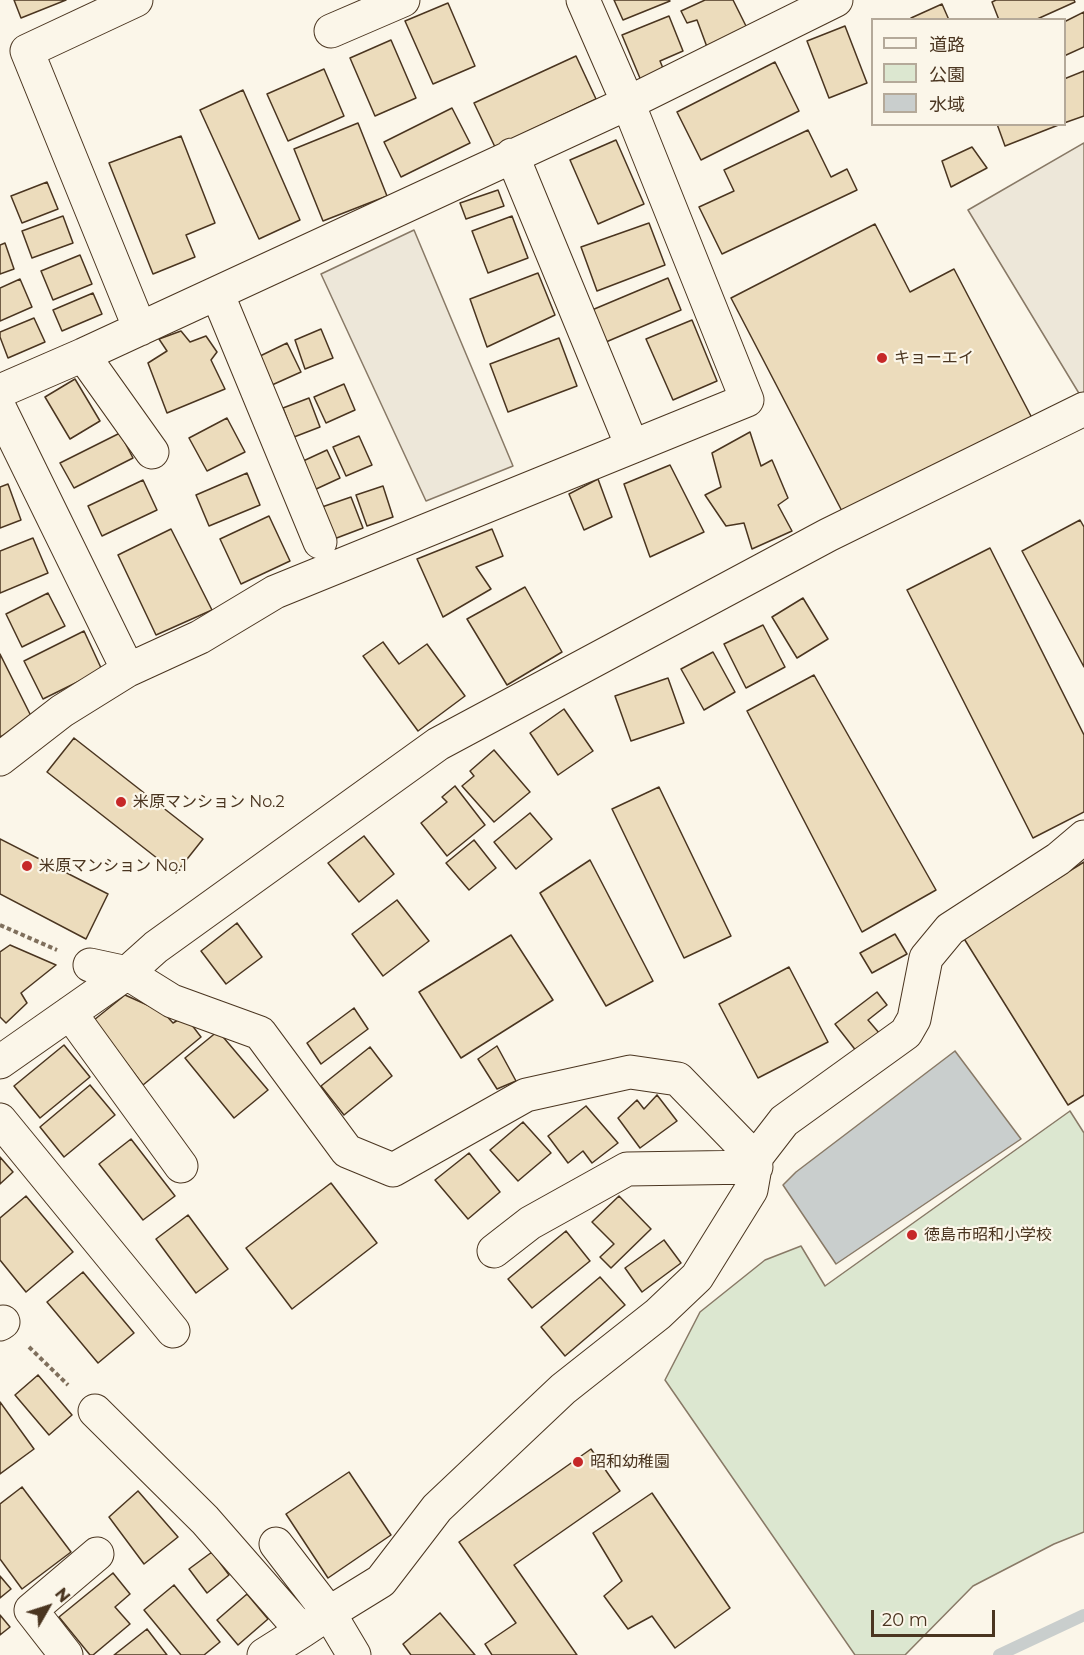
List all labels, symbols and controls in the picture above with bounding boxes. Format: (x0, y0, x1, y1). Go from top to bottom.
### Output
legend (871, 18, 1066, 126)
text: 道路 (929, 34, 965, 56)
text: 公園 (929, 64, 965, 86)
text: 水域 (929, 94, 965, 116)
place label: キョーエイ (894, 348, 974, 368)
marker: キョーエイ (875, 351, 889, 365)
place label: 米原マンション No.2 (133, 792, 285, 812)
marker: 米原マンション No.2 (114, 795, 128, 809)
place label: 米原マンション No.1 (39, 856, 187, 876)
marker: 米原マンション No.1 (20, 859, 34, 873)
place label: 徳島市昭和小学校 (924, 1225, 1052, 1245)
marker: 徳島市昭和小学校 (905, 1228, 919, 1242)
place label: 昭和幼稚園 (590, 1452, 670, 1472)
marker: 昭和幼稚園 (571, 1455, 585, 1469)
north arrow (18, 1577, 78, 1637)
text: N (51, 1584, 74, 1606)
scale bar (874, 1598, 998, 1636)
text: 20 m (882, 1609, 928, 1631)

